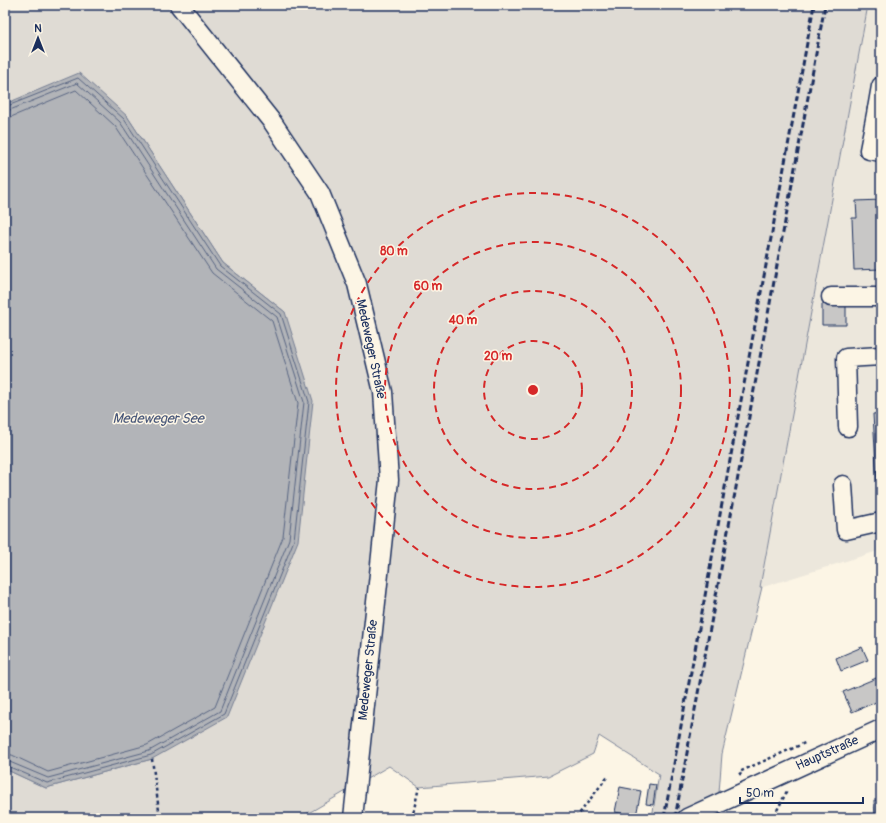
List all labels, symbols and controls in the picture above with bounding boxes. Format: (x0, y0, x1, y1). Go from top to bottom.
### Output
north arrow (18, 18, 58, 58)
text: N (34, 22, 42, 35)
text: 80 m (380, 244, 408, 259)
text: 60 m (414, 279, 443, 294)
street label: Medeweger Straße (353, 298, 389, 401)
text: 40 m (448, 313, 478, 328)
text: 20 m (484, 349, 512, 364)
centre of rings (526, 383, 540, 397)
water label: Medeweger See (112, 410, 206, 427)
street label: Medeweger Straße (355, 618, 381, 721)
street label: Hauptstraße (793, 732, 861, 774)
scale bar (740, 779, 863, 805)
text: 50 m (746, 786, 774, 801)

